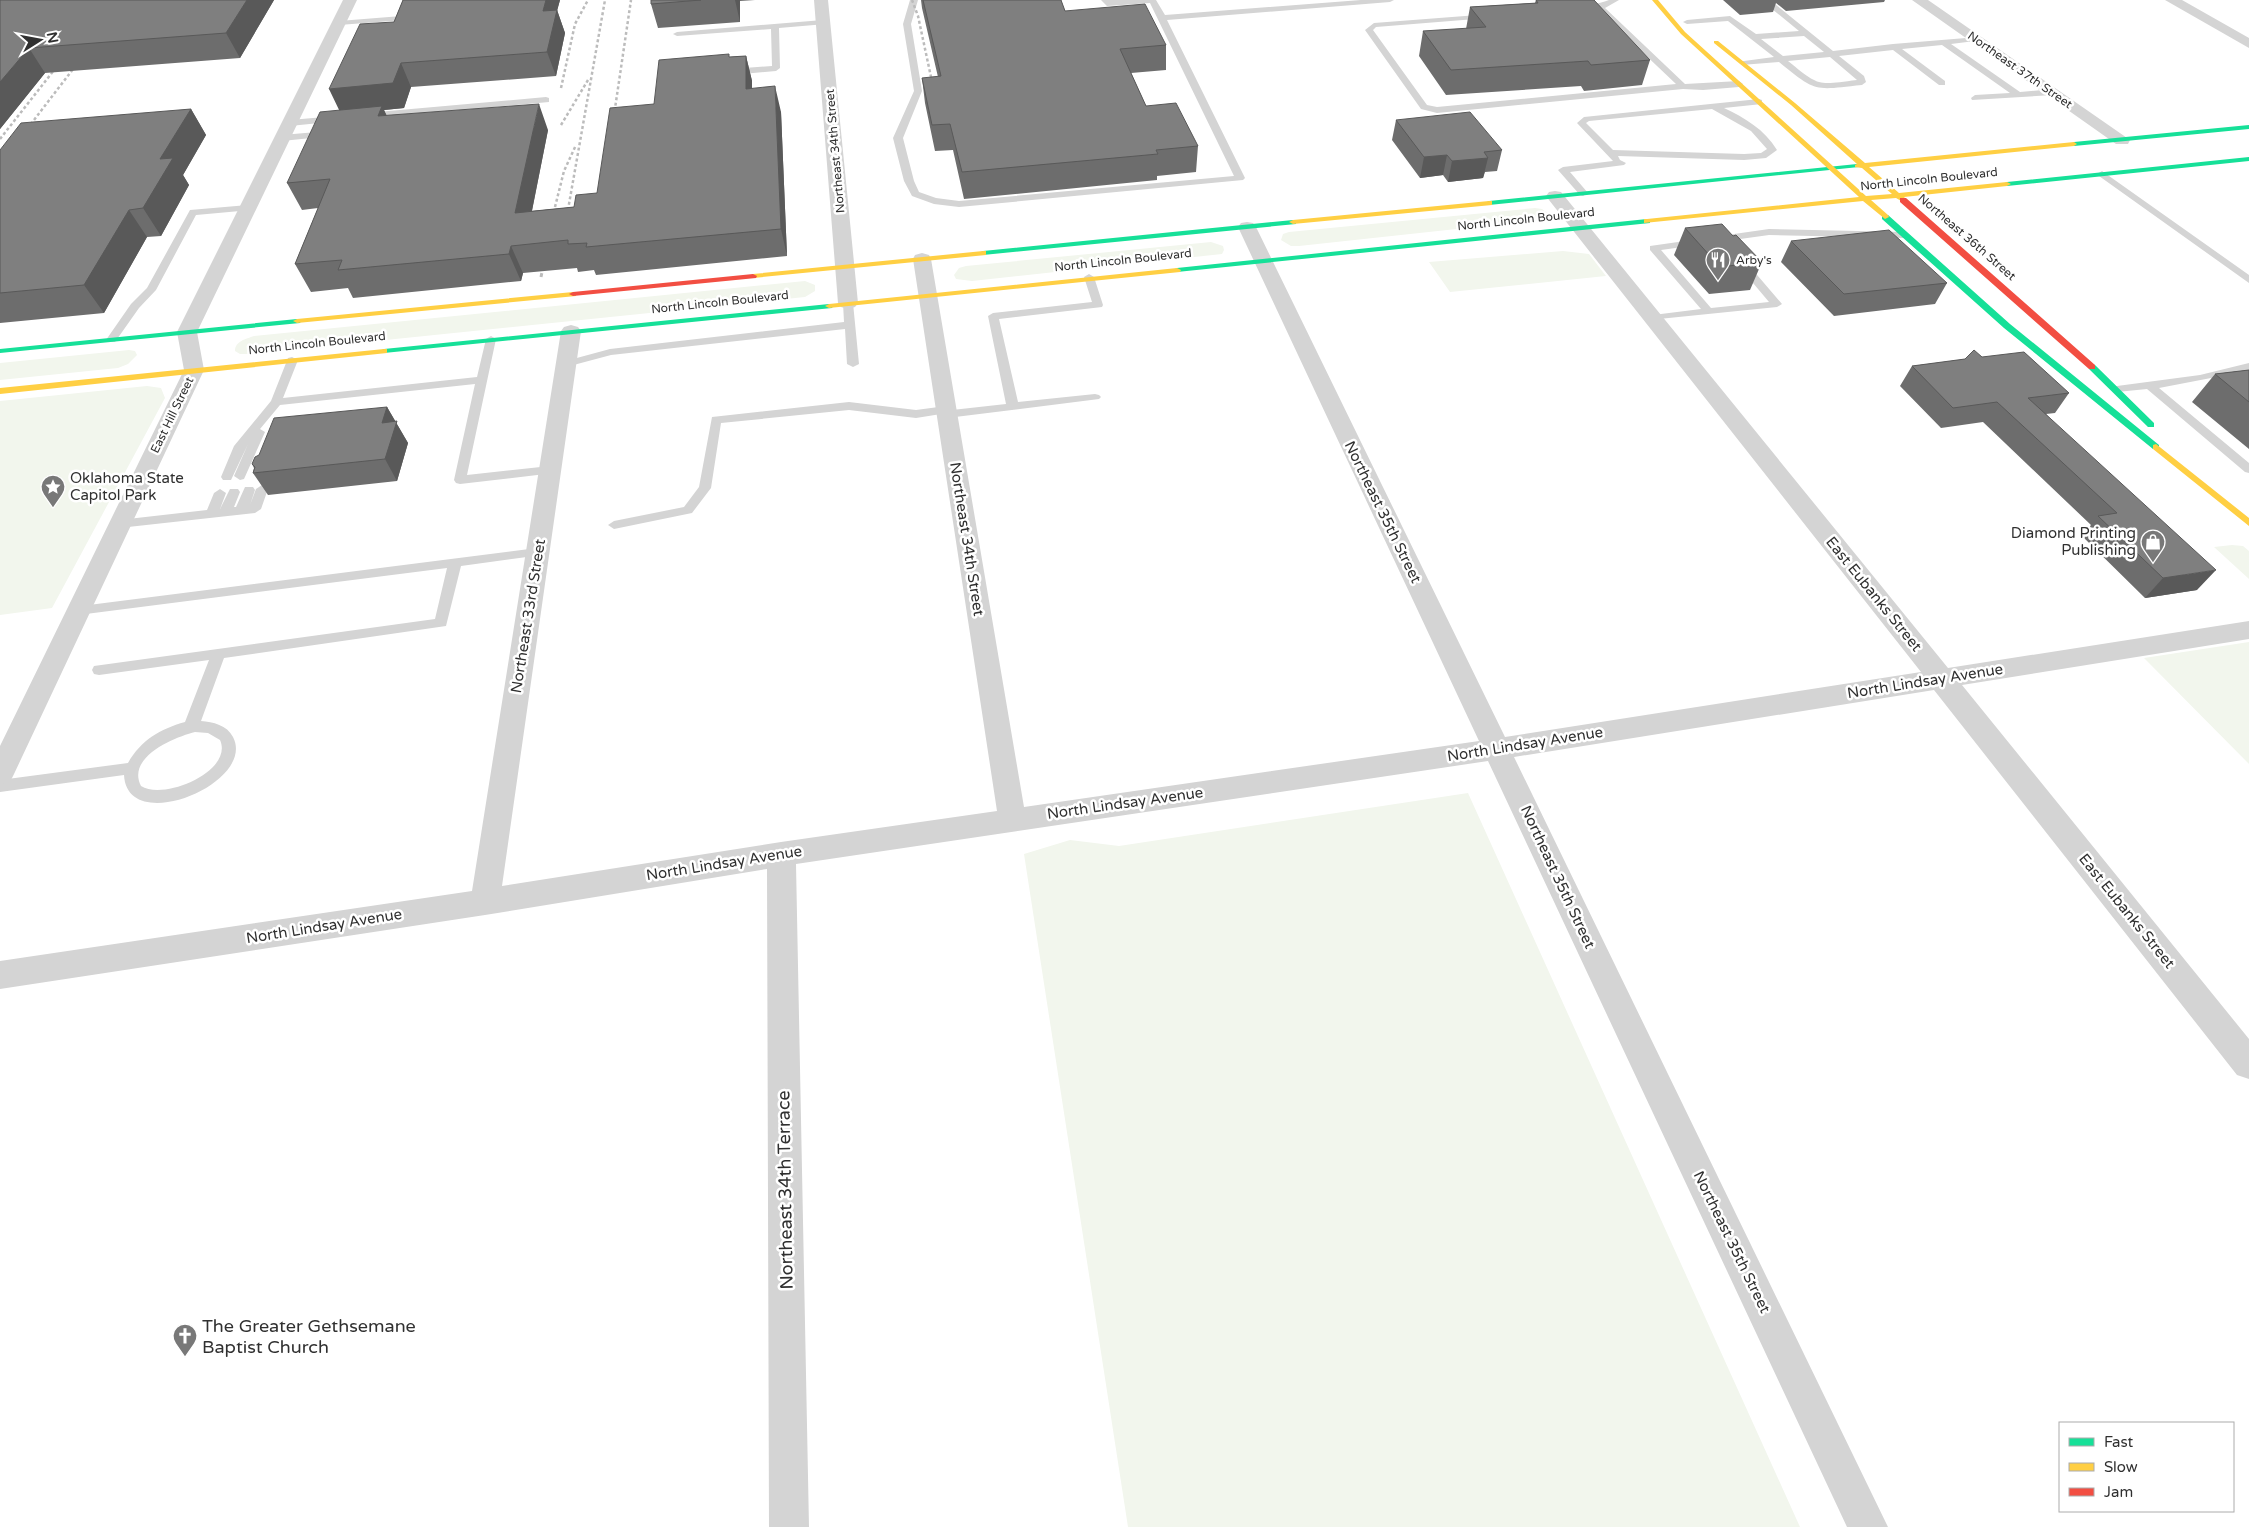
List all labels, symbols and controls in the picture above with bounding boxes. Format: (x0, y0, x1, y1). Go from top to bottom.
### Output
north arrow (15, 15, 65, 65)
street label: Northeast 37th Street (1965, 29, 2075, 112)
text: N (43, 30, 62, 45)
street label: Northeast 34th Street (823, 88, 847, 214)
street label: North Lincoln Boulevard (1860, 165, 1998, 193)
street label: Northeast 36th Street (1915, 191, 2019, 283)
street label: North Lincoln Boulevard (1457, 205, 1595, 233)
street label: North Lincoln Boulevard (1054, 246, 1192, 274)
restaurant icon: Arby's (1705, 247, 1731, 281)
place label: Arby's (1736, 253, 1772, 267)
street label: North Lincoln Boulevard (651, 288, 789, 316)
street label: North Lincoln Boulevard (248, 329, 386, 357)
street label: East Hill Street (148, 374, 197, 455)
street label: Northeast 35th Street (1341, 438, 1425, 586)
street label: Northeast 34th Street (946, 461, 988, 618)
place label: Oklahoma State Capitol Park (70, 469, 184, 504)
place icon: Oklahoma State Capitol Park (40, 474, 66, 508)
place label: Diamond Printing Publishing (2011, 524, 2136, 559)
shop icon: Diamond Printing Publishing (2140, 529, 2166, 563)
street label: East Eubanks Street (1822, 533, 1926, 655)
street label: Northeast 33rd Street (507, 537, 549, 694)
street label: North Lindsay Avenue (1846, 660, 2004, 702)
street label: North Lindsay Avenue (1446, 723, 1604, 765)
street label: North Lindsay Avenue (1046, 783, 1204, 823)
street label: Northeast 35th Street (1517, 803, 1599, 952)
street label: North Lindsay Avenue (645, 842, 803, 884)
street label: East Eubanks Street (2075, 850, 2179, 972)
street label: North Lindsay Avenue (245, 905, 403, 947)
street label: Northeast 34th Terrace (772, 1090, 798, 1290)
street label: Northeast 35th Street (1690, 1168, 1774, 1316)
place label: The Greater Gethsemane Baptist Church (202, 1315, 416, 1358)
church icon: The Greater Gethsemane Baptist Church (172, 1323, 198, 1357)
legend (2059, 1422, 2234, 1512)
text: Fast (2104, 1433, 2134, 1451)
text: Slow (2104, 1458, 2138, 1476)
text: Jam (2104, 1483, 2133, 1501)

